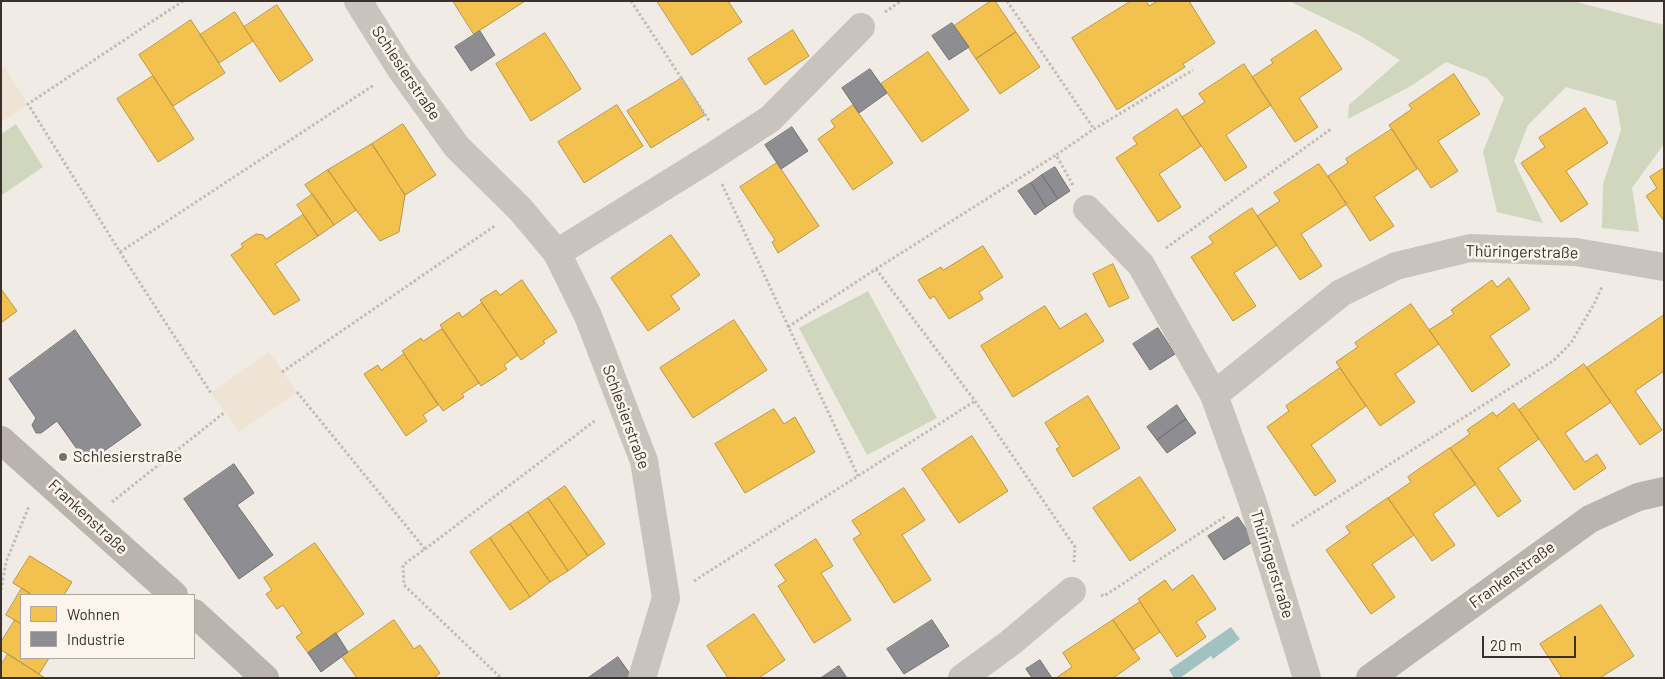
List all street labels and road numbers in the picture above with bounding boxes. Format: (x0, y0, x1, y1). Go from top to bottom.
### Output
street label: Schlesierstraße (367, 22, 445, 124)
street label: Thüringerstraße (1466, 241, 1578, 263)
street label: Schlesierstraße (598, 362, 654, 472)
street label: Frankenstraße (44, 475, 132, 559)
street label: Thüringerstraße (1246, 507, 1298, 621)
street label: Frankenstraße (1465, 537, 1559, 613)

